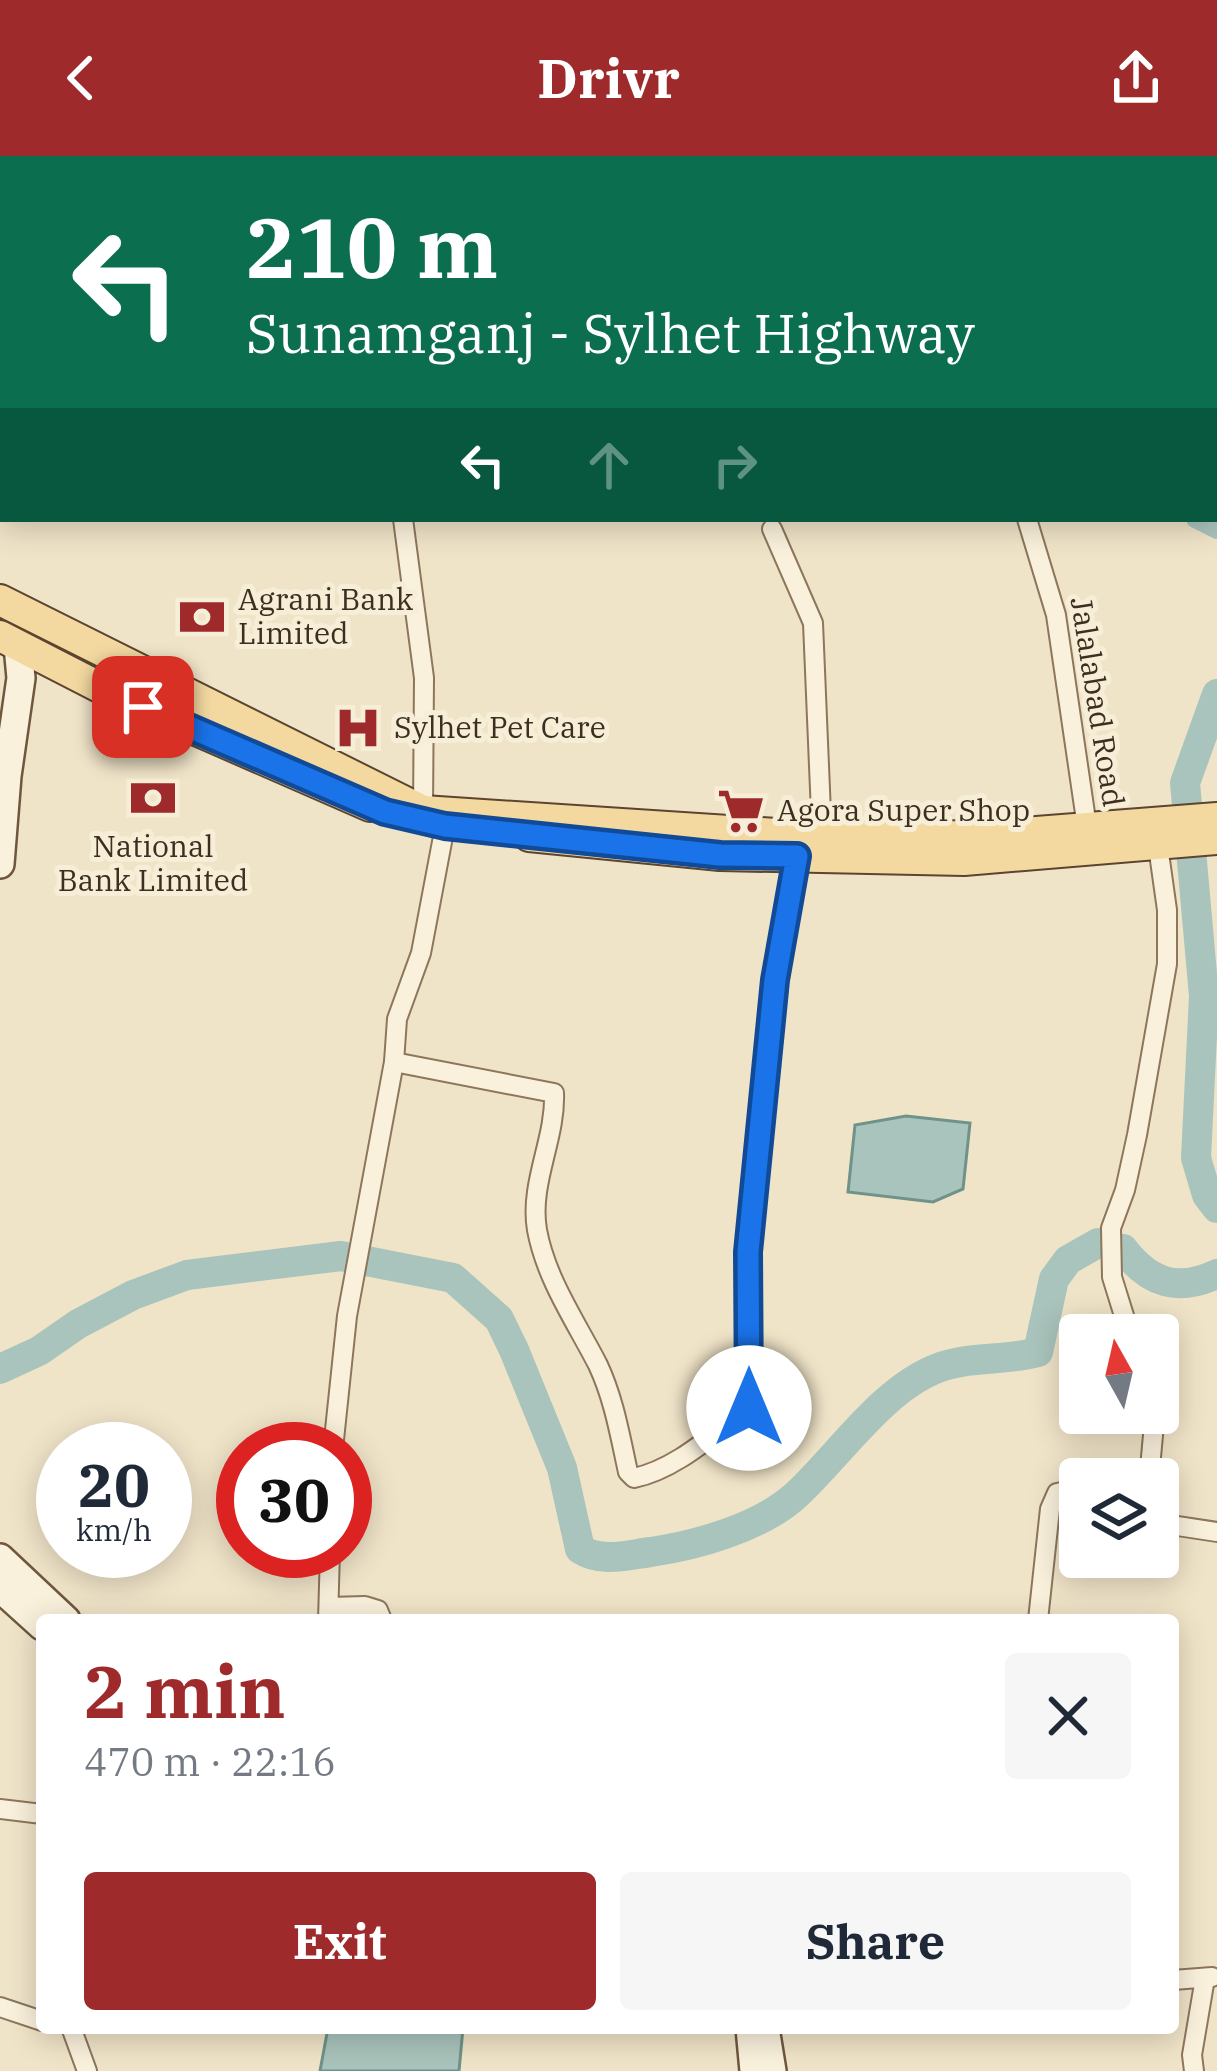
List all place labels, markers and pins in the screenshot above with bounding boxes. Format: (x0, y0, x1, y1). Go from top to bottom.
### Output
place label: Agrani Bank Limited (238, 579, 414, 652)
bank icon: Agrani Bank Limited (177, 592, 227, 642)
pin (92, 656, 194, 758)
hospital icon: Sylhet Pet Care (333, 703, 383, 753)
place label: Sylhet Pet Care (394, 707, 606, 746)
bank icon: National Bank Limited (128, 773, 178, 823)
supermarket icon: Agora Super Shop (716, 786, 766, 836)
place label: Agora Super Shop (777, 790, 1030, 829)
place label: National Bank Limited (58, 826, 248, 899)

